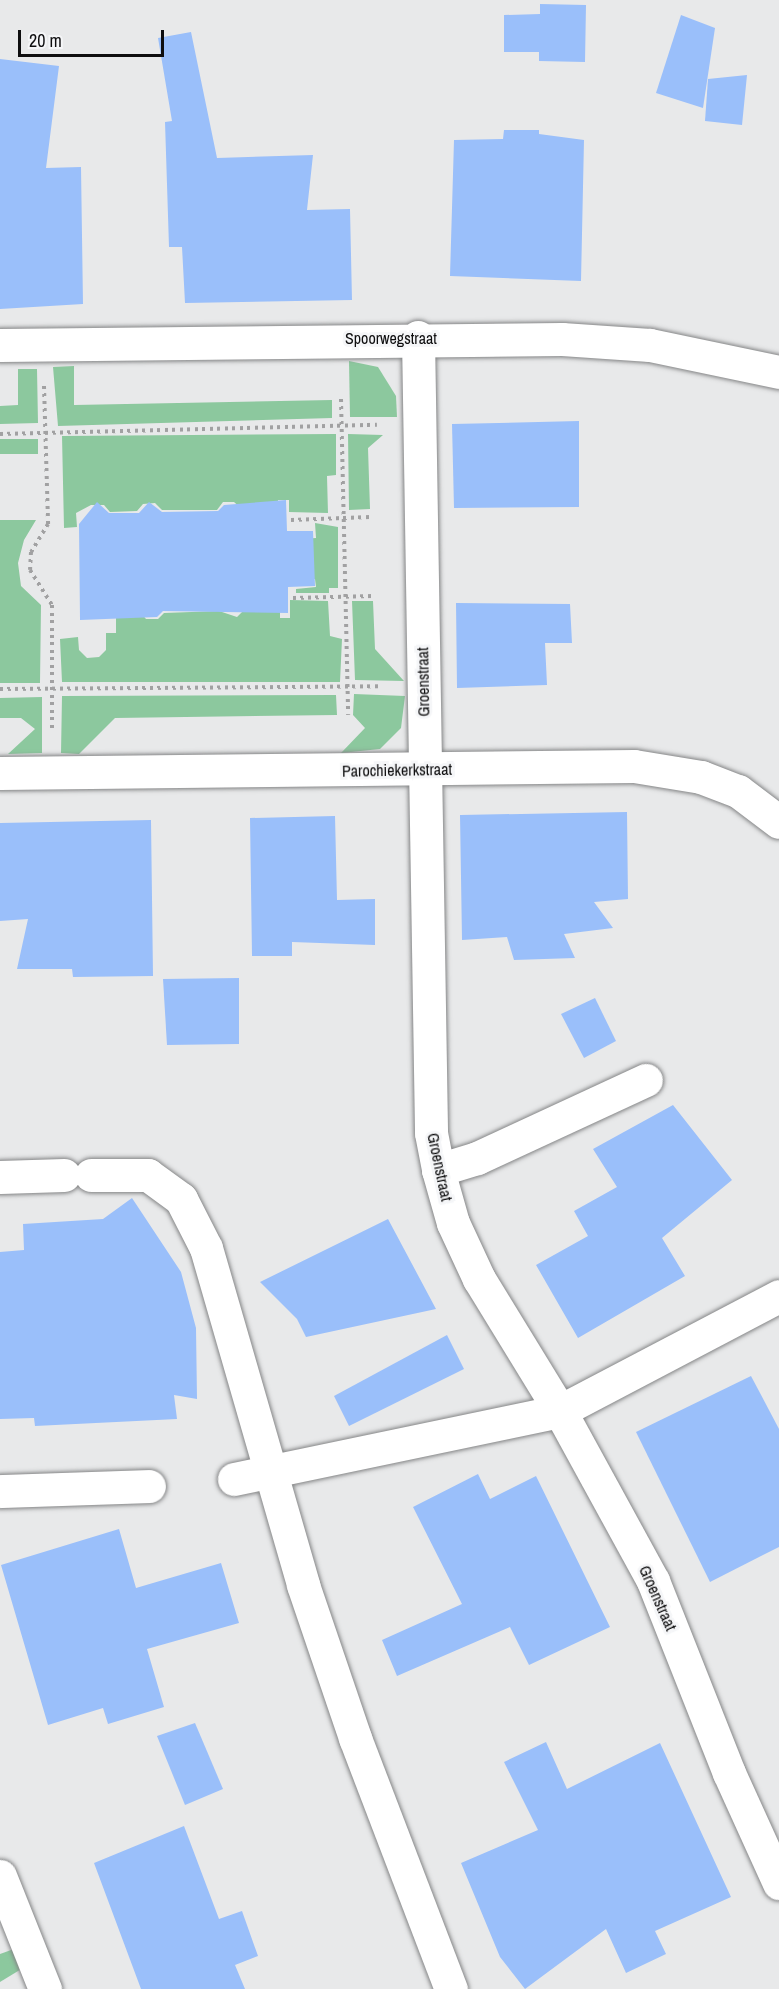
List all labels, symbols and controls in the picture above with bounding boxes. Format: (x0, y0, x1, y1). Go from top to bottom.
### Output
scale bar (21, 18, 166, 56)
text: 20 m (29, 28, 62, 53)
street label: Spoorwegstraat (345, 328, 437, 348)
street label: Groenstraat (413, 647, 433, 717)
street label: Parochiekerkstraat (342, 759, 452, 781)
street label: Groenstraat (423, 1131, 457, 1203)
street label: Groenstraat (635, 1562, 681, 1634)

